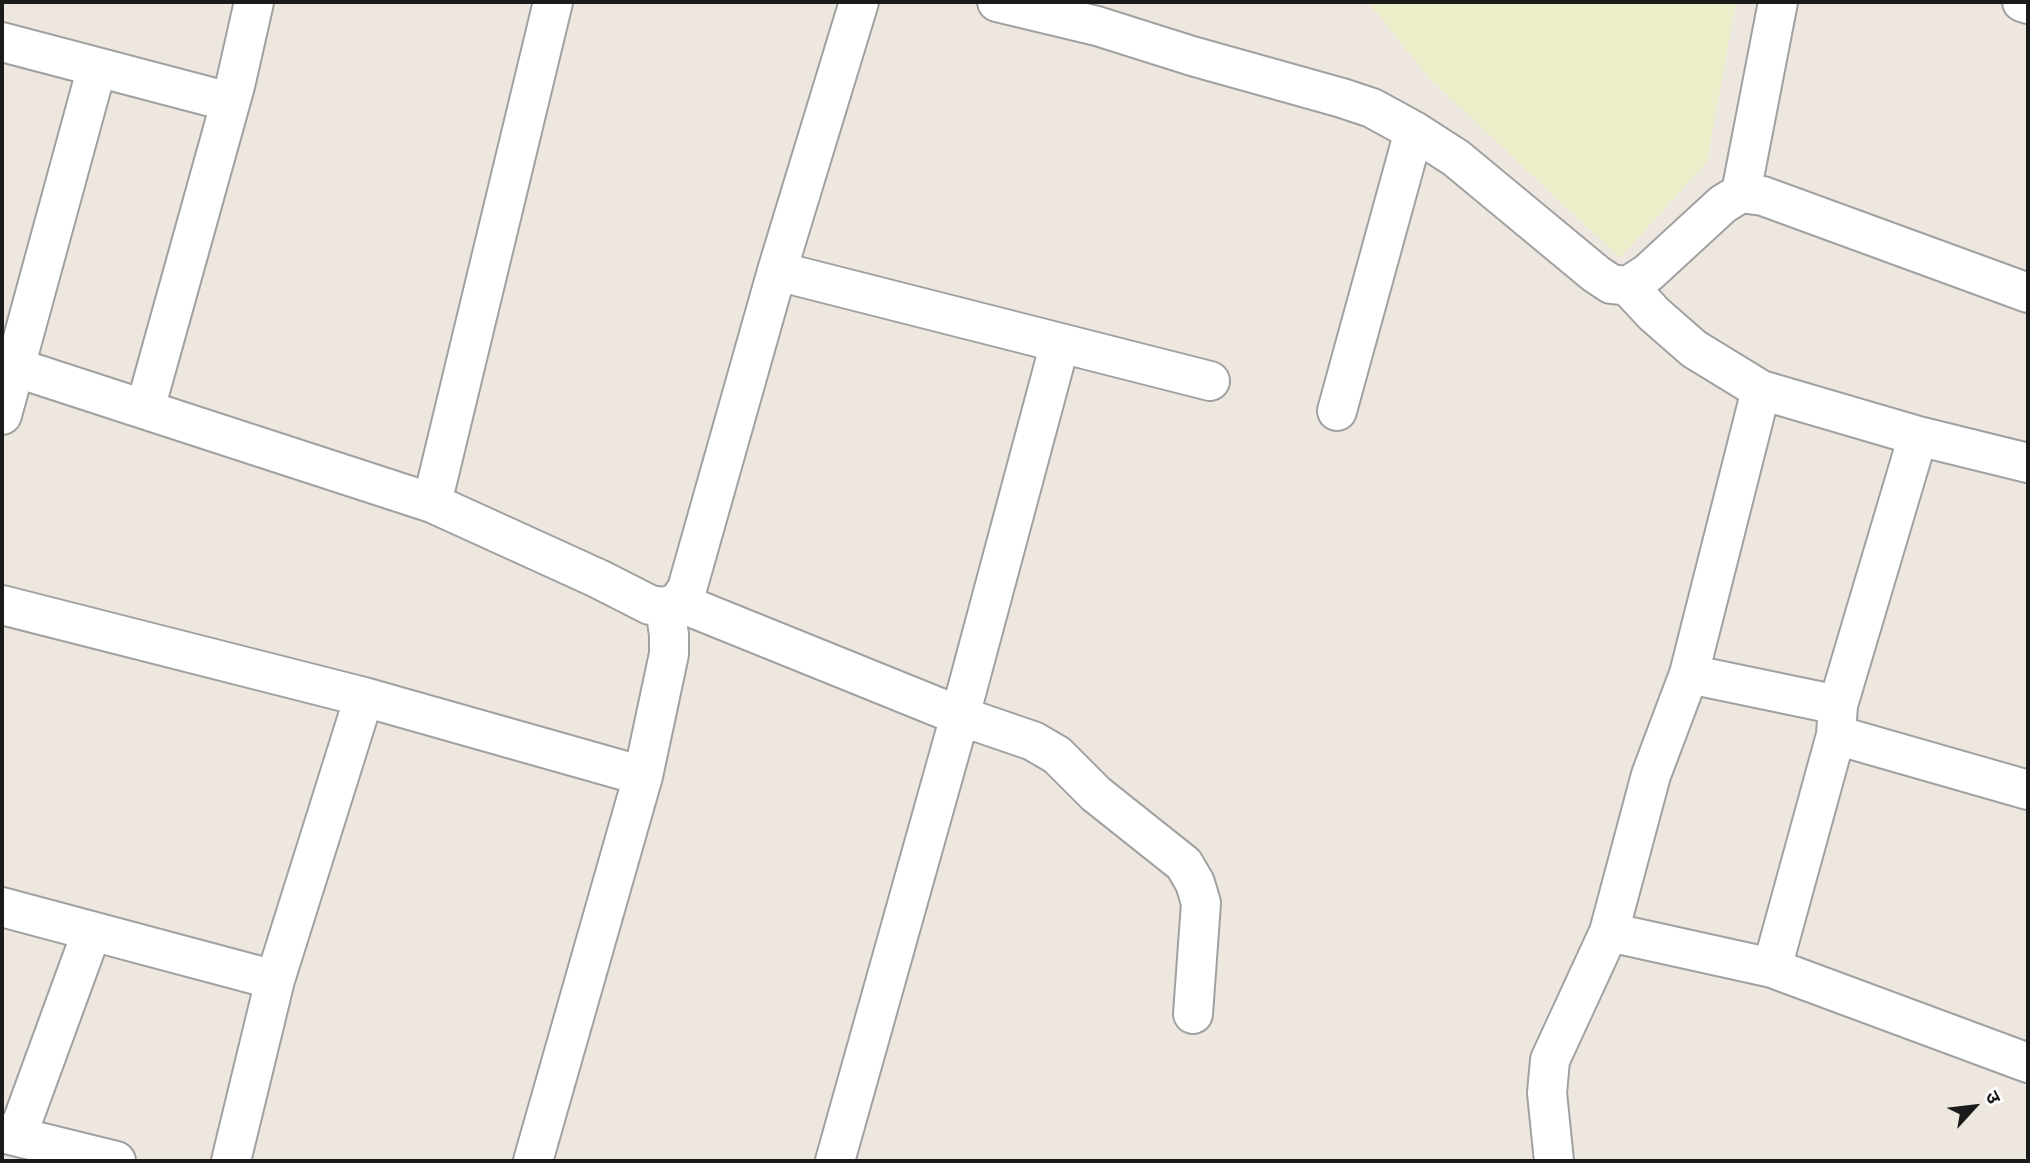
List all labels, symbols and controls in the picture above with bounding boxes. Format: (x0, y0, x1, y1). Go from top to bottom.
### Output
north arrow (1939, 1072, 2009, 1142)
text: उ (1981, 1088, 2005, 1107)

